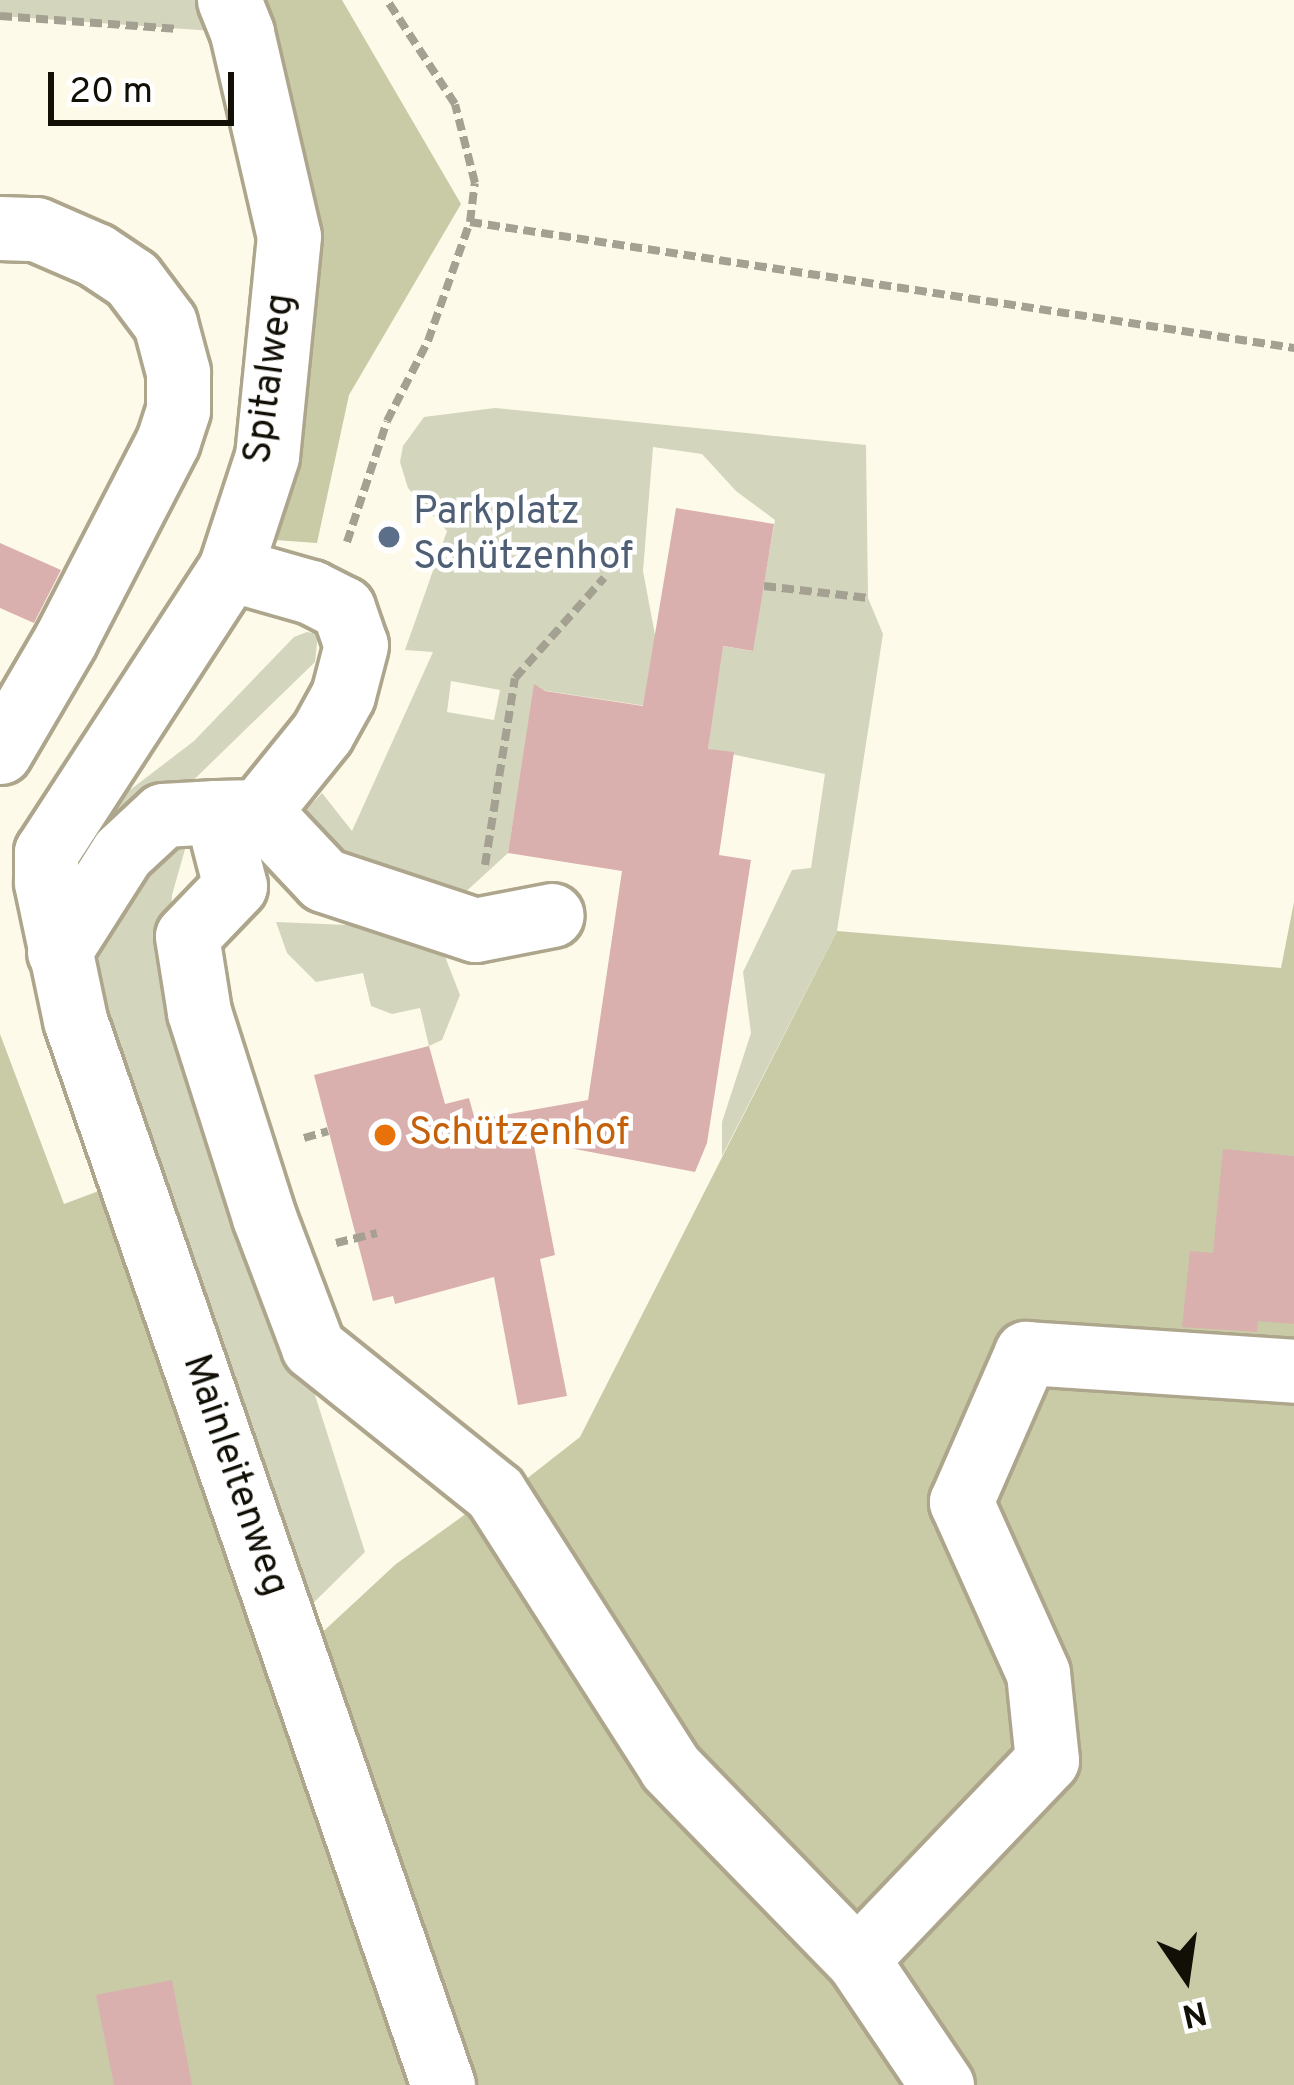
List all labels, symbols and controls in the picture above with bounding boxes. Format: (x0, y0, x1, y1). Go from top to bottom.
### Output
scale bar (54, 48, 240, 122)
text: 20 m (69, 70, 153, 116)
street label: Spitalweg (237, 291, 307, 467)
place label: Parkplatz Schützenhof (413, 492, 633, 583)
marker: Parkplatz Schützenhof (376, 524, 402, 550)
place label: Schützenhof (409, 1112, 629, 1158)
marker: Schützenhof (372, 1122, 398, 1148)
street label: Mainleitenweg (170, 1349, 296, 1603)
north arrow (1126, 1917, 1246, 2037)
text: N (1178, 1989, 1210, 2035)

